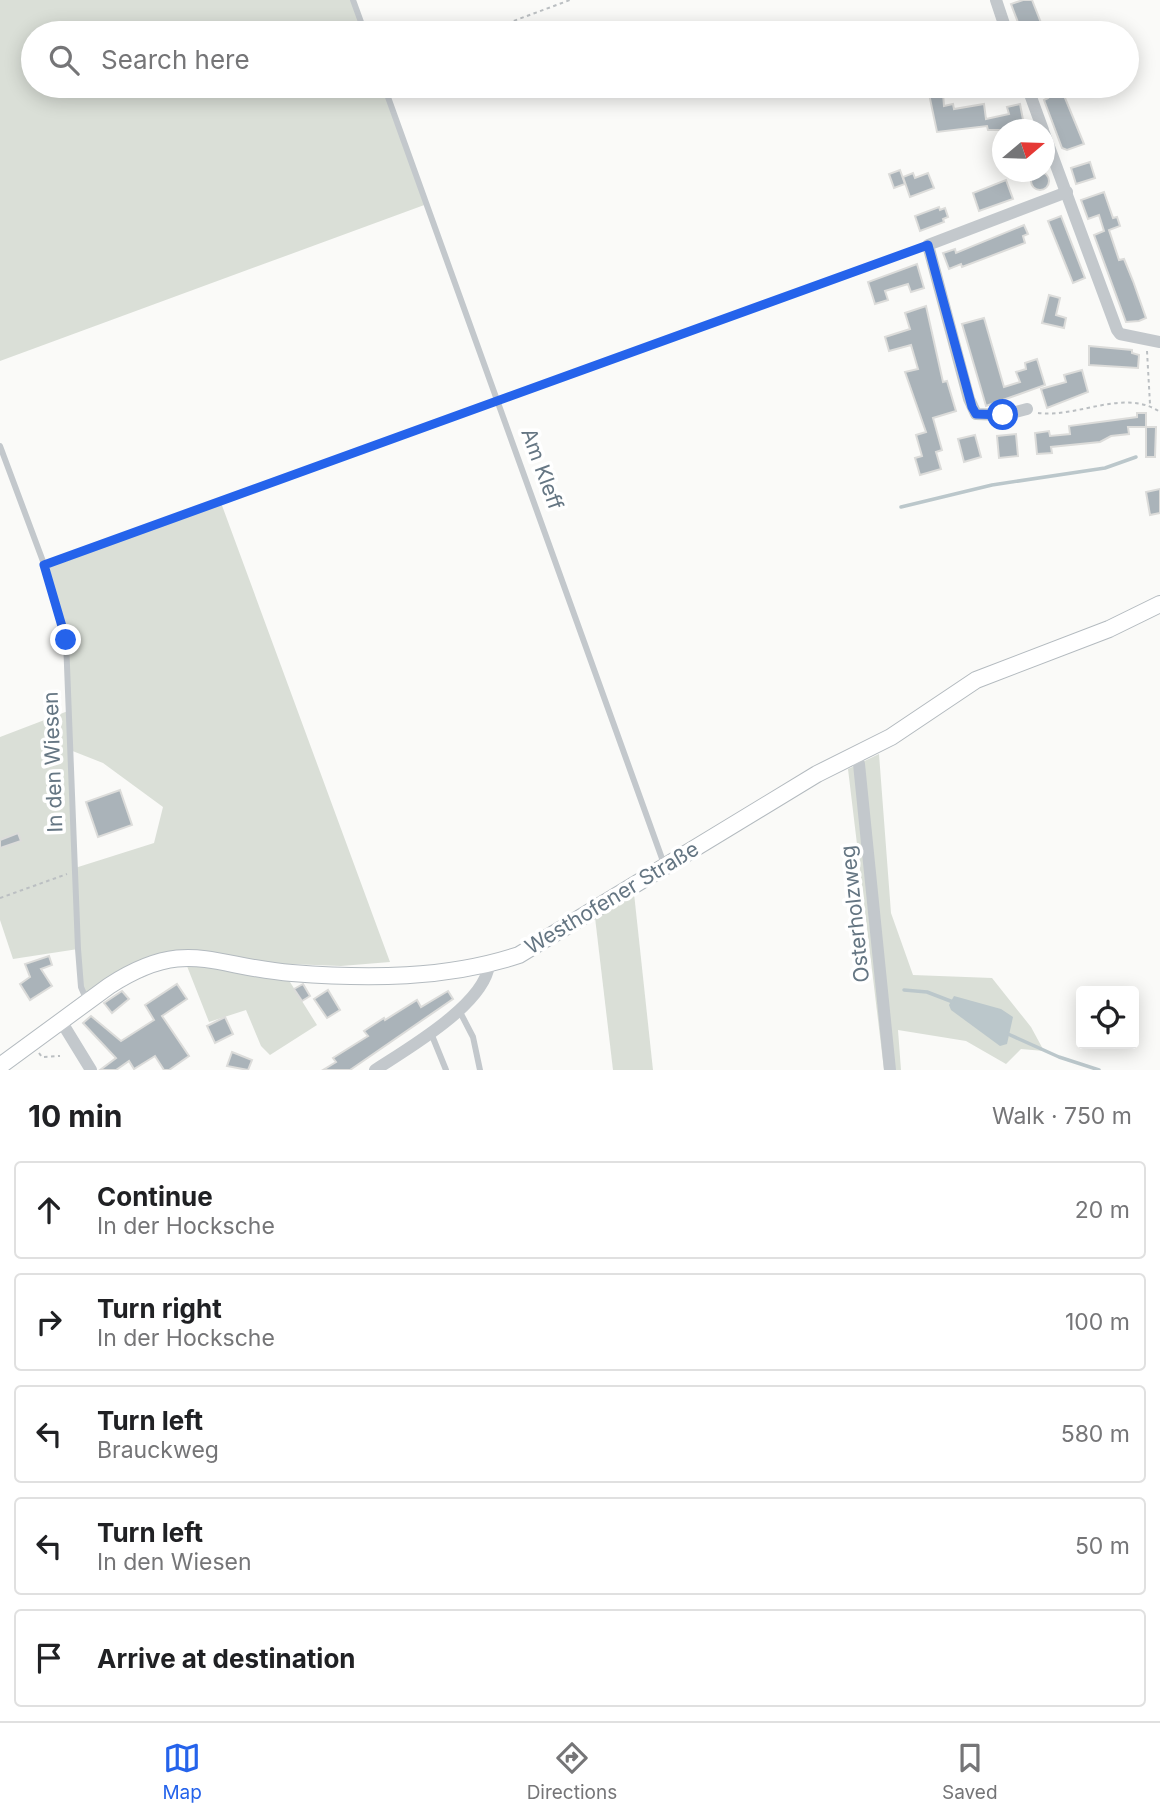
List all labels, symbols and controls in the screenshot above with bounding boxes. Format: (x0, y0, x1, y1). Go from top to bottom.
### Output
search box (21, 21, 1139, 98)
icon: search (45, 41, 83, 79)
text: Search here (101, 44, 250, 75)
north arrow (992, 119, 1055, 182)
route start (987, 399, 1018, 430)
street label: Am Kleff (516, 425, 569, 513)
route end (50, 624, 81, 655)
street label: In den Wiesen (38, 691, 67, 833)
street label: Westhofener Straße (520, 836, 703, 959)
street label: Osterholzweg (835, 844, 874, 984)
map controls (1076, 986, 1139, 1049)
button: locate (1076, 986, 1139, 1049)
text: 10 min (28, 1098, 122, 1134)
text: Walk · 750 m (992, 1102, 1132, 1130)
text: Continue (97, 1181, 213, 1212)
icon: ahead (30, 1191, 68, 1229)
text: 20 m (1075, 1196, 1130, 1224)
text: In der Hocksche (97, 1212, 275, 1240)
text: Turn right (97, 1293, 222, 1324)
icon: right (30, 1303, 68, 1341)
text: 100 m (1065, 1308, 1130, 1336)
text: In der Hocksche (97, 1324, 275, 1352)
text: Turn left (97, 1405, 203, 1436)
icon: left (30, 1415, 68, 1453)
text: 580 m (1061, 1420, 1130, 1448)
text: Brauckweg (97, 1436, 219, 1464)
text: Turn left (97, 1517, 203, 1548)
icon: left (30, 1527, 68, 1565)
text: 50 m (1075, 1532, 1130, 1560)
text: In den Wiesen (97, 1548, 252, 1576)
icon: arrive (30, 1639, 68, 1677)
text: Arrive at destination (97, 1643, 356, 1674)
tab: Map (162, 1739, 202, 1804)
tab: Directions (527, 1739, 617, 1804)
tab: Saved (942, 1739, 998, 1804)

